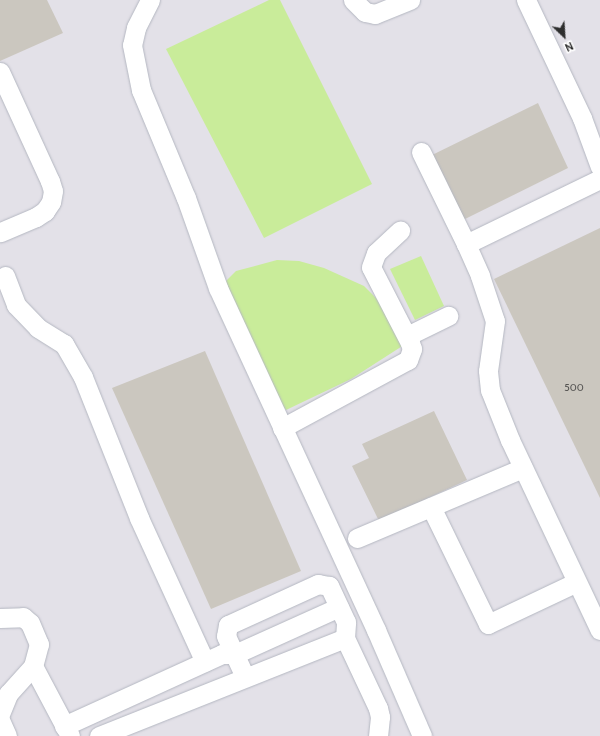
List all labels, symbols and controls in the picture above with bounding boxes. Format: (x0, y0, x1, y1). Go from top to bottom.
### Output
north arrow (544, 16, 584, 56)
text: N (563, 39, 576, 55)
house number: 500 (564, 382, 584, 394)

